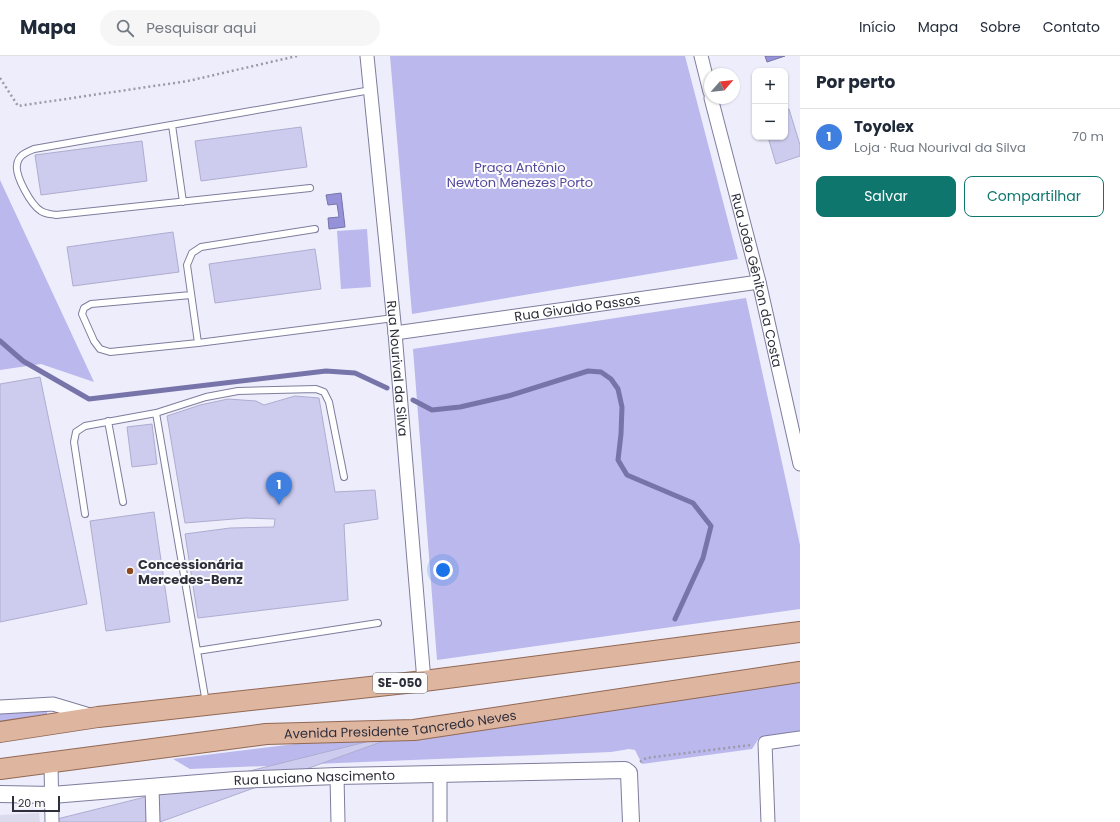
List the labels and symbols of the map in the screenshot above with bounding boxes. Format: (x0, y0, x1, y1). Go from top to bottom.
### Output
north arrow (704, 68, 740, 104)
park label: Praça Antônio Newton Menezes Porto (447, 158, 593, 192)
street label: Rua João Gêniton da Costa (726, 191, 787, 369)
street label: Rua Givaldo Passos (513, 290, 642, 326)
street label: Rua Nourival da Silva (382, 300, 413, 437)
pin: 1 (266, 472, 292, 505)
place label: Concessionária Mercedes-Benz (138, 555, 243, 589)
your location (433, 560, 453, 580)
marker: Concessionária Mercedes-Benz (125, 566, 135, 576)
road number: SE-050 (373, 673, 427, 693)
street label: Avenida Presidente Tancredo Neves (284, 706, 518, 744)
street label: Rua Luciano Nascimento (233, 766, 395, 790)
scale bar (12, 794, 60, 813)

